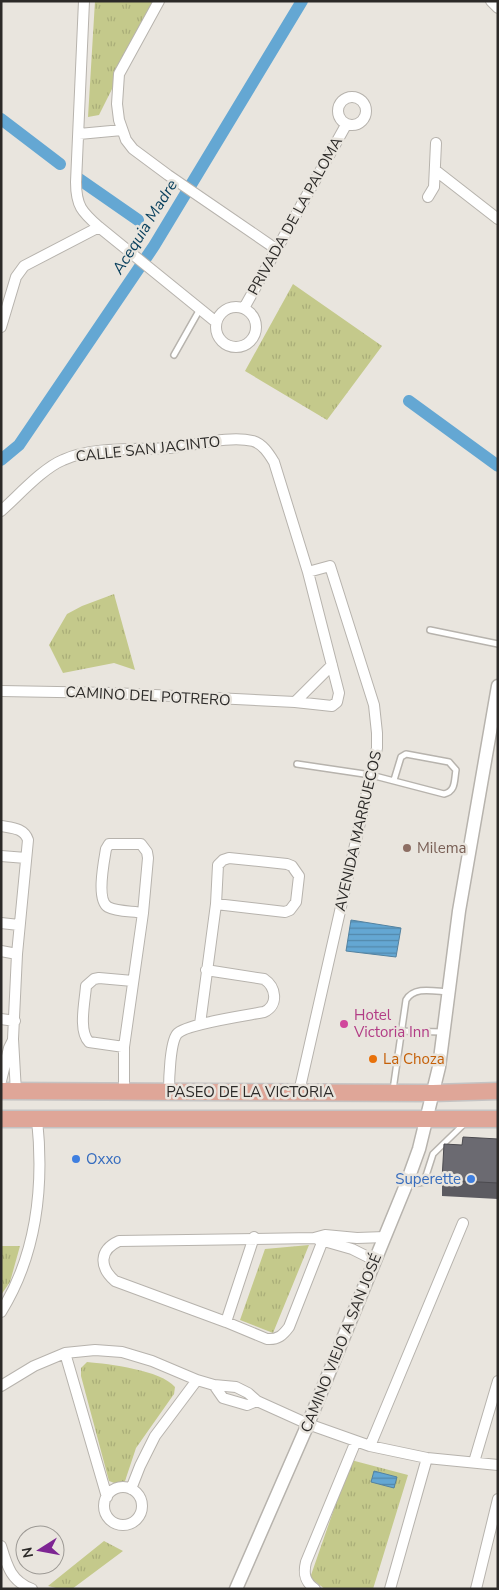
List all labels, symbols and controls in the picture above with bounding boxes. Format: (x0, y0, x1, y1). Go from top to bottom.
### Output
street label: PRIVADA DE LA PALOMA (243, 133, 347, 299)
water label: Acequia Madre (107, 175, 183, 279)
street label: CALLE SAN JACINTO (75, 431, 221, 467)
street label: CAMINO DEL POTRERO (65, 682, 231, 710)
street label: AVENIDA MARRUECOS (330, 749, 386, 913)
place label: Milema (417, 838, 466, 858)
marker: Milema (401, 842, 413, 854)
place label: Hotel Victoria Inn (353, 1005, 430, 1042)
marker: Hotel Victoria Inn (338, 1018, 350, 1030)
place label: La Choza (383, 1049, 445, 1069)
marker: La Choza (367, 1053, 379, 1065)
street label: PASEO DE LA VICTORIA (166, 1082, 334, 1102)
place label: Oxxo (86, 1149, 121, 1169)
marker: Oxxo (70, 1153, 82, 1165)
place label: Superette (395, 1169, 461, 1189)
marker: Superette (465, 1173, 477, 1185)
street label: CAMINO VIEJO A SAN JOSÉ (296, 1251, 386, 1435)
north arrow (15, 1525, 65, 1575)
text: N (17, 1545, 38, 1559)

